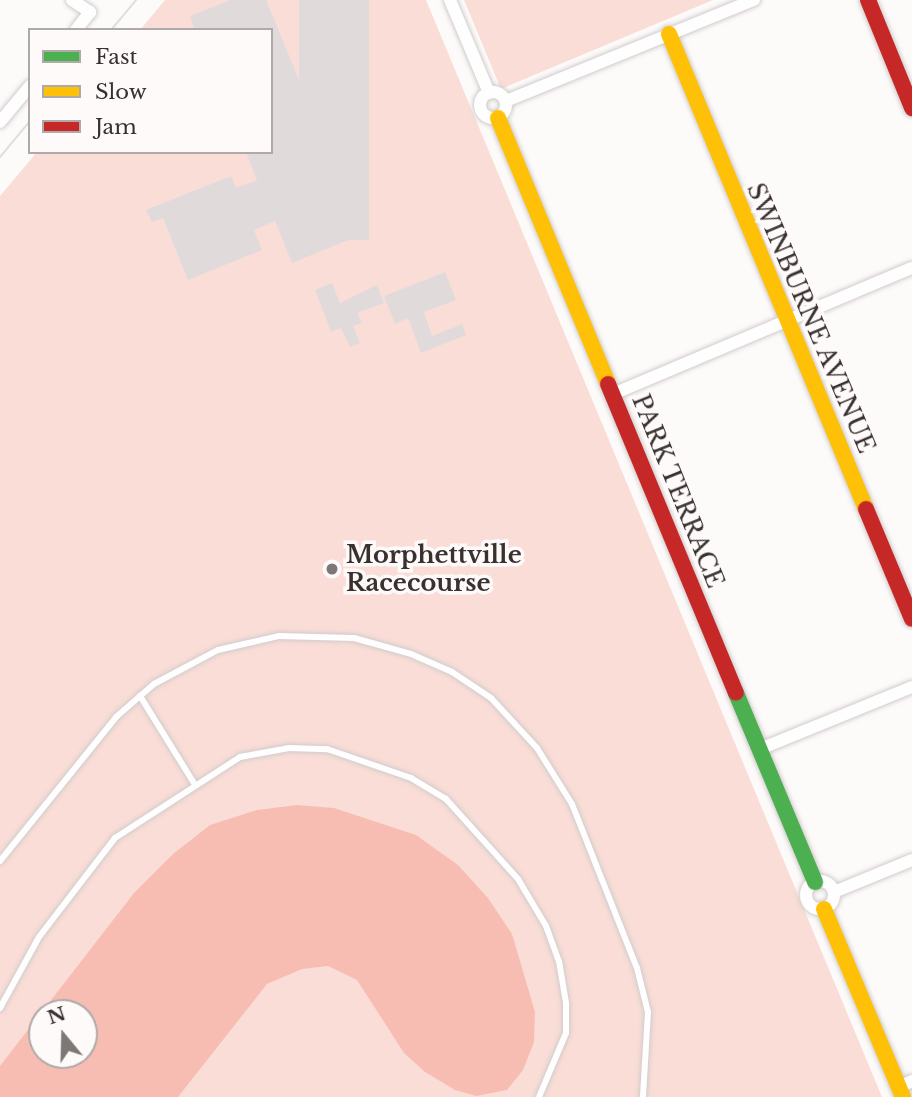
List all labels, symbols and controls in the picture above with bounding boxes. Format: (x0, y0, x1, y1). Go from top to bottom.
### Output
legend (28, 28, 273, 154)
text: Fast (95, 44, 137, 70)
text: Slow (95, 79, 147, 105)
text: Jam (95, 114, 137, 140)
street label: SWINBURNE AVENUE (741, 178, 881, 458)
street label: PARK TERRACE (626, 389, 730, 593)
place label: Morphettville Racecourse (346, 541, 522, 597)
marker: Morphettville Racecourse (324, 561, 340, 577)
north arrow (28, 999, 98, 1069)
text: N (44, 1002, 69, 1029)

